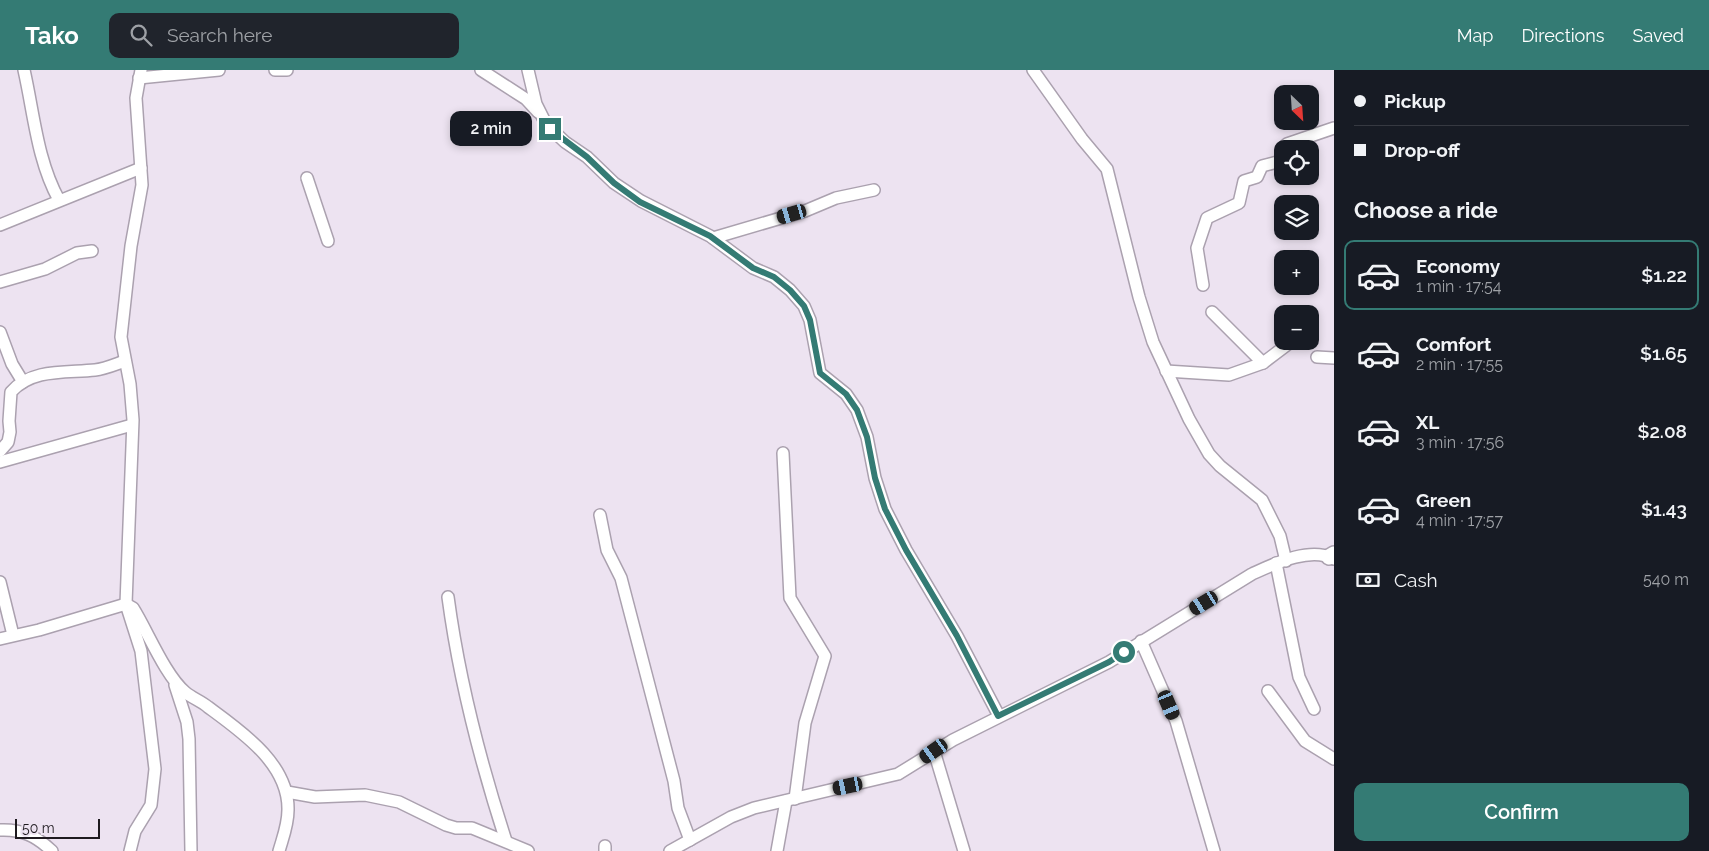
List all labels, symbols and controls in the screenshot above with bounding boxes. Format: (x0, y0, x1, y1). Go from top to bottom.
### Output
search box (109, 13, 459, 58)
text: Tako (25, 21, 79, 50)
icon: search (127, 21, 155, 49)
text: Search here (167, 24, 272, 46)
text: Map (1457, 25, 1493, 46)
text: Directions (1521, 25, 1605, 46)
text: Saved (1633, 25, 1684, 46)
north arrow (1274, 85, 1319, 130)
map controls (1274, 85, 1319, 350)
text: Pickup (1384, 90, 1446, 112)
callout: 2 min (450, 112, 532, 146)
route end (539, 118, 561, 140)
text: 2 min (471, 119, 512, 138)
text: Drop-off (1384, 139, 1460, 161)
button: locate (1274, 140, 1319, 185)
button: layers (1274, 195, 1319, 240)
text: Choose a ride (1354, 197, 1498, 223)
car (775, 203, 808, 225)
button: + (1274, 250, 1319, 295)
icon: car (1356, 253, 1401, 298)
text: Economy (1416, 255, 1500, 277)
text: $1.22 (1641, 264, 1687, 286)
text: 1 min · 17:54 (1416, 277, 1501, 296)
button: − (1274, 305, 1319, 350)
icon: car (1356, 331, 1401, 376)
text: Comfort (1416, 333, 1491, 355)
text: $1.65 (1640, 342, 1687, 364)
text: 2 min · 17:55 (1416, 355, 1503, 374)
icon: car (1356, 409, 1401, 454)
text: XL (1416, 411, 1439, 433)
text: $2.08 (1638, 420, 1687, 442)
text: 3 min · 17:56 (1416, 433, 1504, 452)
icon: car (1356, 487, 1401, 532)
text: Green (1416, 489, 1471, 511)
text: $1.43 (1641, 498, 1687, 520)
text: 4 min · 17:57 (1416, 511, 1503, 530)
icon: cash (1354, 566, 1382, 594)
text: Cash (1394, 569, 1438, 591)
text: 540 m (1643, 570, 1689, 589)
car (1187, 589, 1220, 617)
route start (1113, 641, 1135, 663)
car (1156, 688, 1181, 722)
car (917, 736, 950, 766)
car (831, 776, 864, 796)
button: Confirm (1354, 783, 1689, 841)
scale bar (15, 816, 100, 839)
text: 50 m (22, 820, 55, 836)

